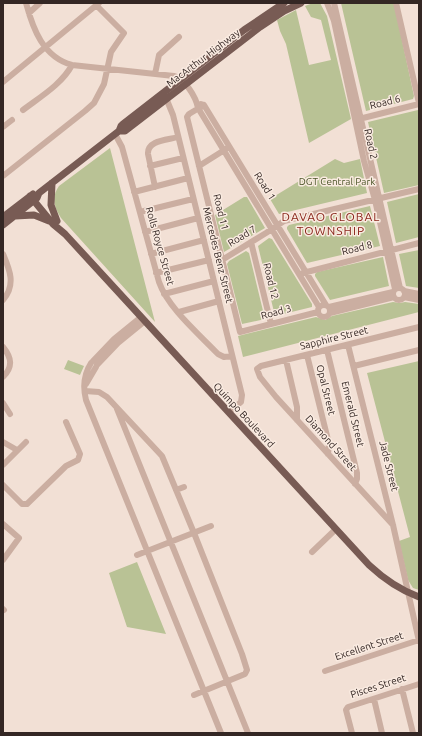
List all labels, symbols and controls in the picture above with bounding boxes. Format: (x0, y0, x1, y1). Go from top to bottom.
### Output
street label: MacArthur Highway (164, 27, 242, 89)
street label: Road 6 (369, 93, 402, 111)
street label: Road 2 (362, 128, 380, 160)
street label: Road 1 (252, 170, 278, 202)
park label: DGT Central Park (299, 176, 375, 187)
street label: Road 11 (211, 193, 231, 231)
street label: Rolls Royce Street (144, 205, 176, 287)
street label: Mercedes Benz Street (201, 206, 235, 304)
district label: DAVAO GLOBAL TOWNSHIP (282, 210, 380, 237)
street label: Road 7 (226, 223, 258, 249)
street label: Road 8 (341, 239, 374, 257)
street label: Road 12 (261, 262, 281, 300)
street label: Road 3 (260, 303, 292, 321)
street label: Sapphire Street (299, 324, 369, 352)
street label: Opal Street (314, 364, 338, 416)
street label: Quimpo Boulevard (211, 380, 277, 450)
street label: Emerald Street (340, 380, 366, 448)
street label: Diamond Street (303, 413, 359, 473)
street label: Jade Street (377, 440, 401, 492)
street label: Excellent Street (333, 630, 405, 662)
street label: Pisces Street (349, 672, 407, 700)

